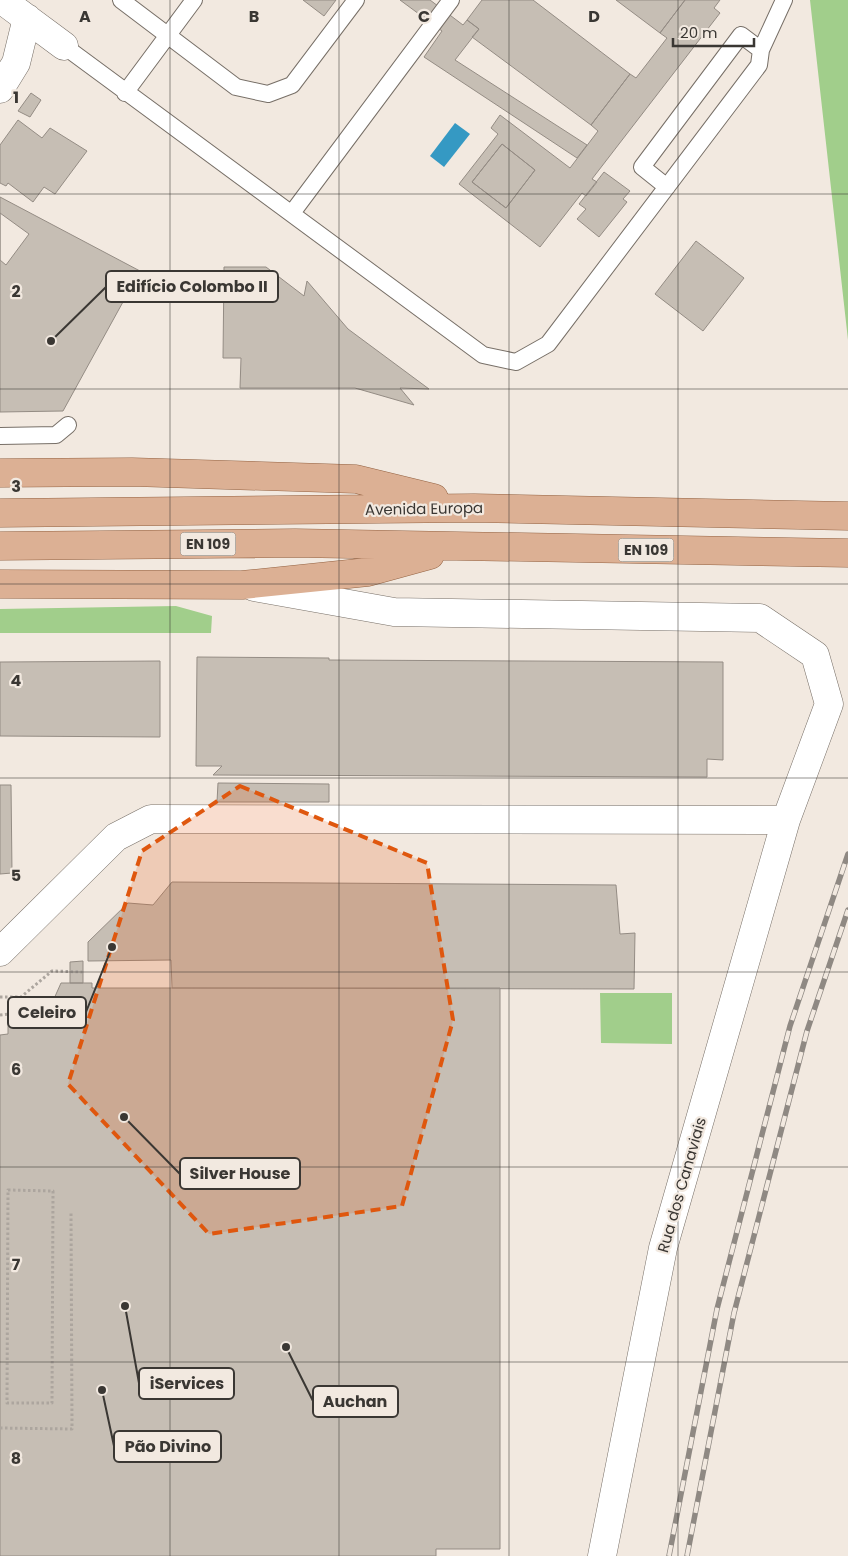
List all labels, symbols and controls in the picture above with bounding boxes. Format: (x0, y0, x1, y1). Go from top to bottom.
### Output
text: A (79, 5, 91, 28)
text: B (249, 5, 259, 28)
text: C (418, 5, 430, 28)
text: D (588, 5, 600, 28)
scale bar (673, 15, 754, 47)
text: 20 m (680, 22, 718, 43)
text: 1 (13, 86, 19, 109)
callout: Edifício Colombo II (106, 271, 278, 302)
text: Edifício Colombo II (116, 275, 268, 298)
text: 2 (11, 280, 21, 303)
text: 3 (11, 475, 21, 498)
street label: Avenida Europa (365, 497, 483, 520)
road number: EN 109 (180, 532, 236, 556)
road number: EN 109 (618, 538, 674, 562)
text: 4 (11, 669, 22, 692)
text: 5 (11, 864, 21, 887)
callout: Celeiro (8, 997, 86, 1028)
text: Celeiro (18, 1001, 76, 1024)
text: 6 (11, 1058, 21, 1081)
street label: Rua dos Canaviais (652, 1115, 711, 1255)
callout: Silver House (180, 1158, 300, 1189)
text: Silver House (190, 1162, 291, 1185)
text: 7 (12, 1253, 21, 1276)
callout: iServices (139, 1368, 234, 1399)
text: iServices (150, 1372, 224, 1395)
callout: Auchan (313, 1386, 398, 1417)
text: Auchan (323, 1390, 387, 1413)
callout: Pão Divino (114, 1431, 221, 1462)
text: Pão Divino (125, 1435, 211, 1458)
text: 8 (11, 1447, 21, 1470)

